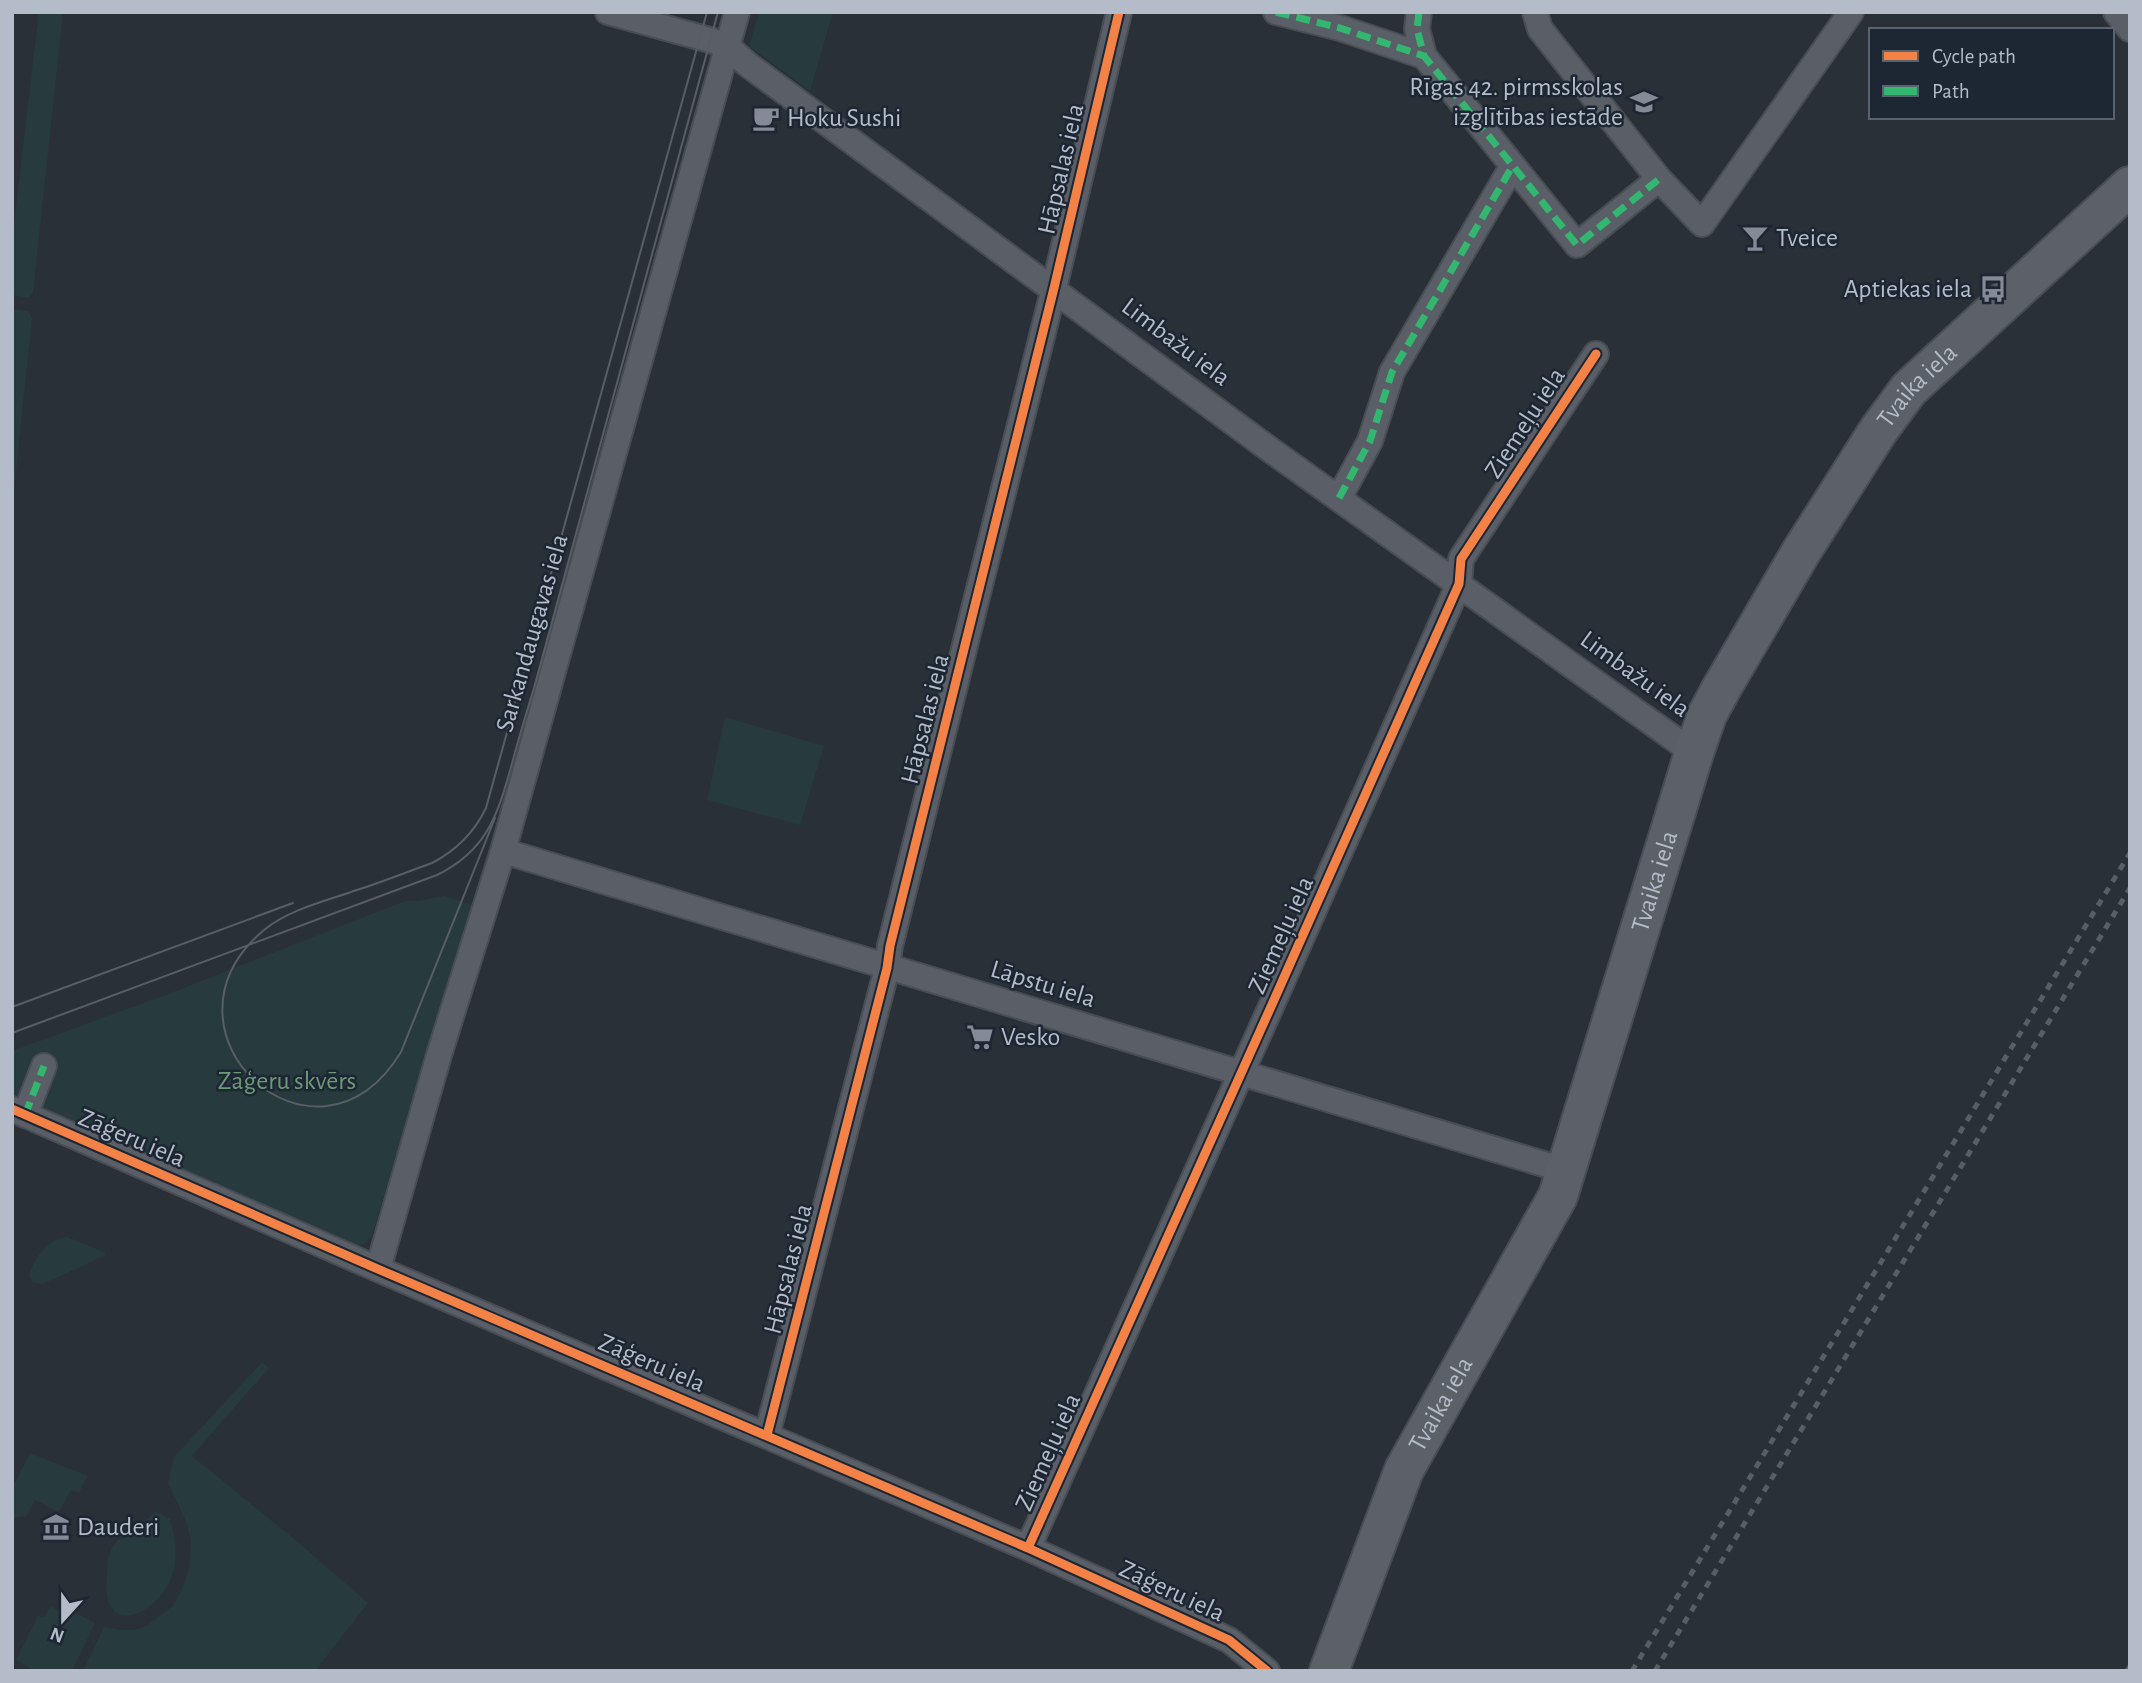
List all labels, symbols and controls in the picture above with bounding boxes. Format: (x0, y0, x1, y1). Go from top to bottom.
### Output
legend (1869, 28, 2114, 119)
text: Cycle path (1932, 46, 2016, 67)
place label: Rīgas 42. pirmsskolas izglītības iestāde (1409, 74, 1623, 130)
text: Path (1932, 81, 1970, 102)
school or university icon: Rīgas 42. pirmsskolas izglītības iestāde (1629, 87, 1659, 117)
street label: Hāpsalas iela (1033, 101, 1089, 237)
cafe icon: Hoku Sushi (751, 103, 781, 133)
place label: Hoku Sushi (787, 105, 901, 131)
bar icon: Tveice (1740, 223, 1770, 253)
place label: Tveice (1776, 225, 1838, 251)
bus stop icon: Aptiekas iela (1978, 274, 2008, 304)
place label: Aptiekas iela (1844, 276, 1972, 302)
street label: Limbažu iela (1117, 293, 1235, 391)
street label: Tvaika iela (1872, 339, 1962, 432)
street label: Ziemeļu iela (1480, 363, 1572, 484)
street label: Sarkandaugavas iela (491, 531, 573, 735)
street label: Limbažu iela (1575, 626, 1695, 722)
street label: Hāpsalas iela (896, 651, 954, 787)
street label: Tvaika iela (1627, 828, 1682, 935)
street label: Ziemeļu iela (1244, 872, 1320, 998)
street label: Lāpstu iela (987, 956, 1099, 1012)
supermarket icon: Vesko (965, 1022, 995, 1052)
place label: Vesko (1001, 1024, 1060, 1050)
park label: Zāģeru skvērs (218, 1068, 356, 1094)
street label: Zāģeru iela (75, 1104, 189, 1172)
street label: Hāpsalas iela (759, 1201, 817, 1337)
street label: Zāģeru iela (595, 1329, 709, 1397)
street label: Tvaika iela (1404, 1352, 1478, 1456)
street label: Ziemeļu iela (1011, 1389, 1087, 1515)
museum icon: Dauderi (41, 1512, 71, 1542)
place label: Dauderi (77, 1514, 159, 1540)
street label: Zāģeru iela (1115, 1555, 1229, 1627)
north arrow (28, 1585, 98, 1655)
text: N (48, 1623, 67, 1646)

